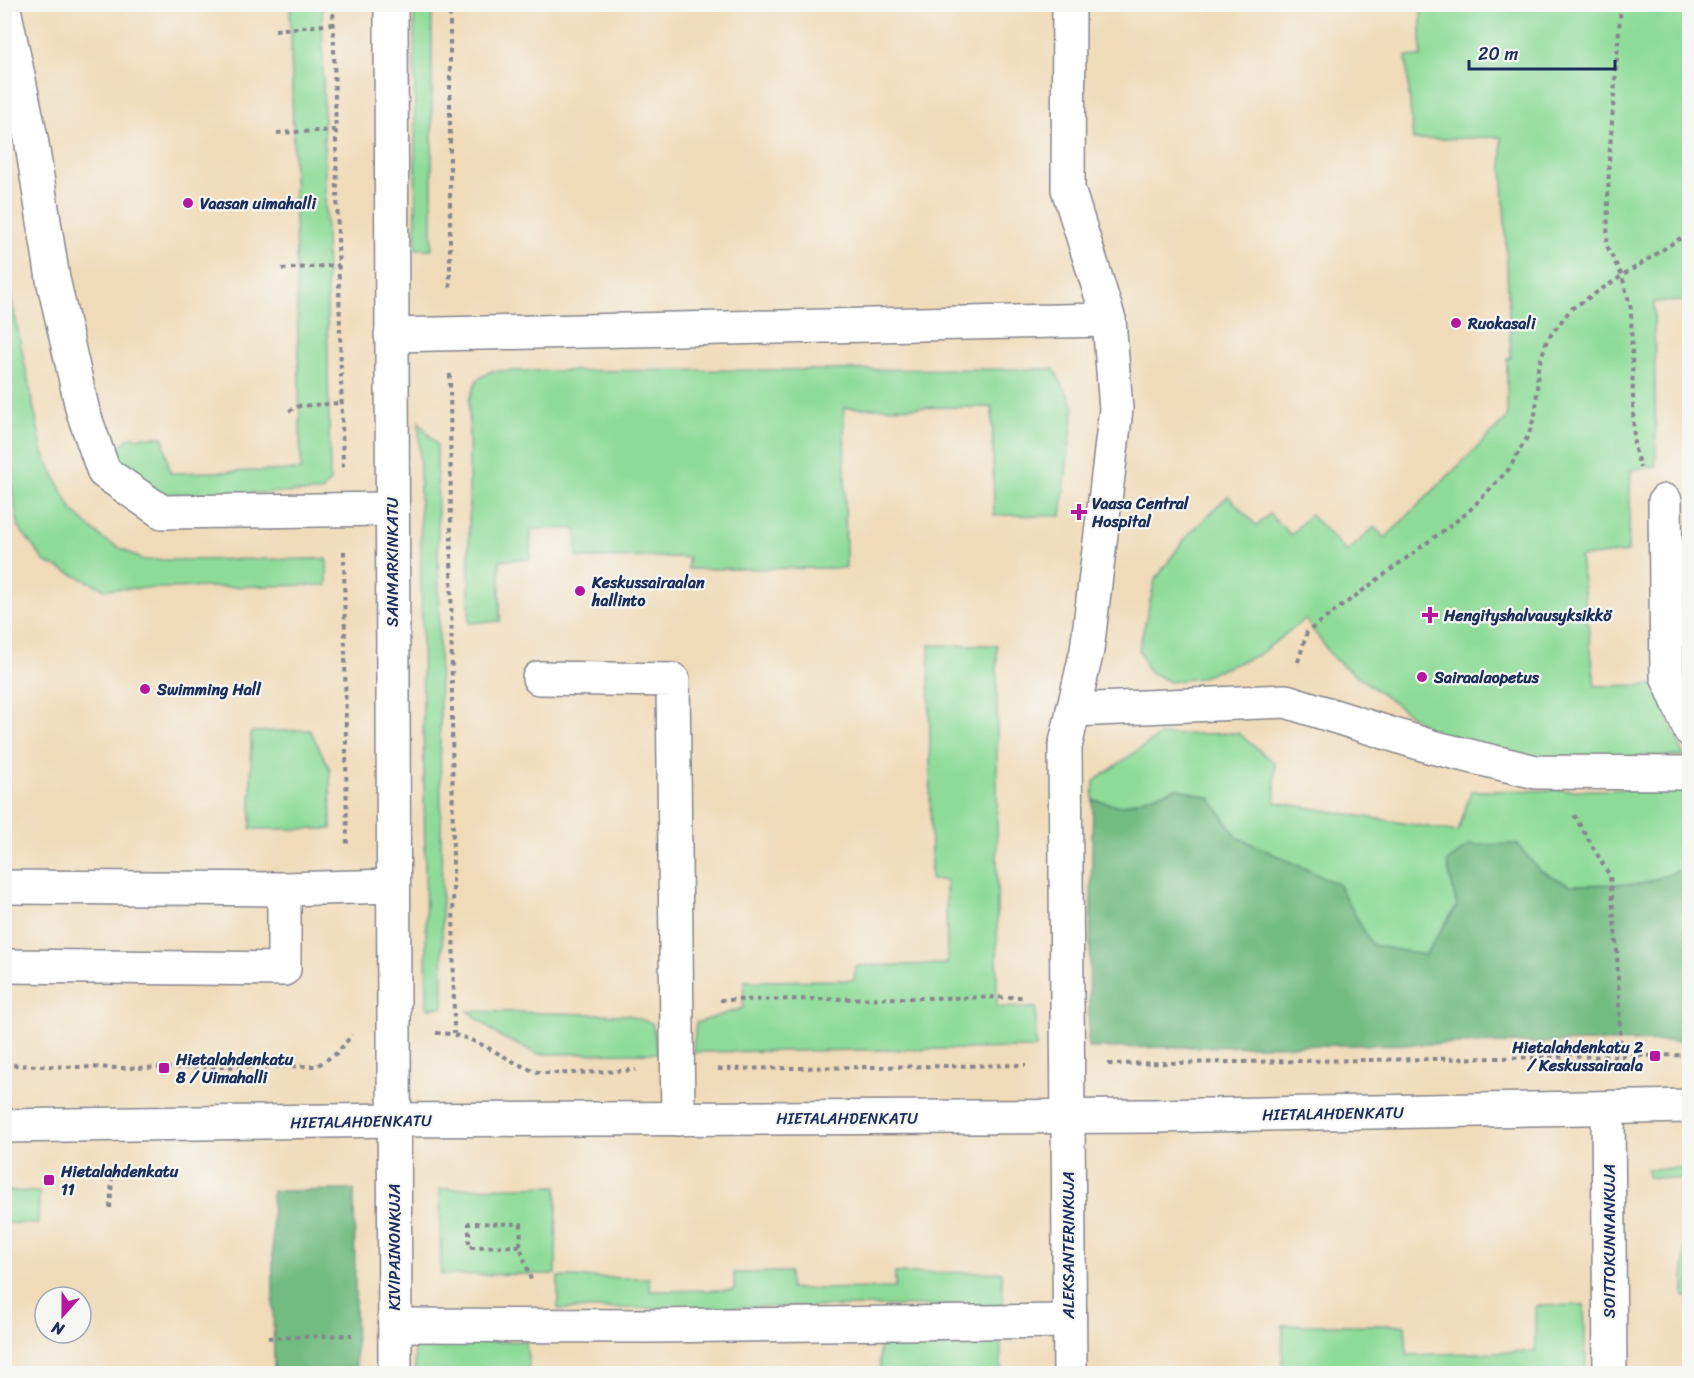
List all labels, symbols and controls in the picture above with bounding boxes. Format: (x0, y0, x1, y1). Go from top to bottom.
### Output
scale bar (1469, 33, 1614, 71)
text: 20 m (1478, 38, 1518, 70)
place label: Vaasan uimahalli (200, 189, 317, 218)
marker: Vaasan uimahalli (181, 196, 195, 210)
place label: Ruokasali (1467, 309, 1537, 338)
marker: Ruokasali (1449, 316, 1463, 330)
place label: Vaasa Central Hospital (1091, 489, 1190, 536)
street label: SANMARKINKATU (378, 497, 407, 627)
marker: Vaasa Central Hospital (1070, 503, 1088, 521)
place label: Keskussairaalan hallinto (591, 568, 705, 615)
marker: Keskussairaalan hallinto (573, 584, 587, 598)
place label: Hengityshalvausyksikkö (1443, 601, 1613, 630)
marker: Hengityshalvausyksikkö (1421, 606, 1439, 624)
place label: Sairaalaopetus (1433, 663, 1540, 692)
marker: Sairaalaopetus (1415, 670, 1429, 684)
place label: Swimming Hall (156, 675, 262, 704)
marker: Swimming Hall (138, 682, 152, 696)
place label: Hietalahdenkatu 2 / Keskussairaala (1511, 1033, 1644, 1080)
place label: Hietalahdenkatu 8 / Uimahalli (175, 1045, 294, 1092)
marker: Hietalahdenkatu 2 / Keskussairaala (1648, 1049, 1662, 1063)
marker: Hietalahdenkatu 8 / Uimahalli (157, 1061, 171, 1075)
street label: HIETALAHDENKATU (1262, 1098, 1404, 1129)
street label: HIETALAHDENKATU (776, 1104, 918, 1133)
street label: HIETALAHDENKATU (290, 1106, 432, 1137)
place label: Hietalahdenkatu 11 (60, 1157, 179, 1204)
street label: SOITTOKUNNANKUJA (1595, 1164, 1624, 1318)
street label: ALEKSANTERINKUJA (1054, 1171, 1083, 1320)
marker: Hietalahdenkatu 11 (42, 1173, 56, 1187)
street label: KIVIPAINONKUJA (380, 1184, 409, 1310)
north arrow (33, 1285, 93, 1345)
text: N (47, 1313, 69, 1344)

